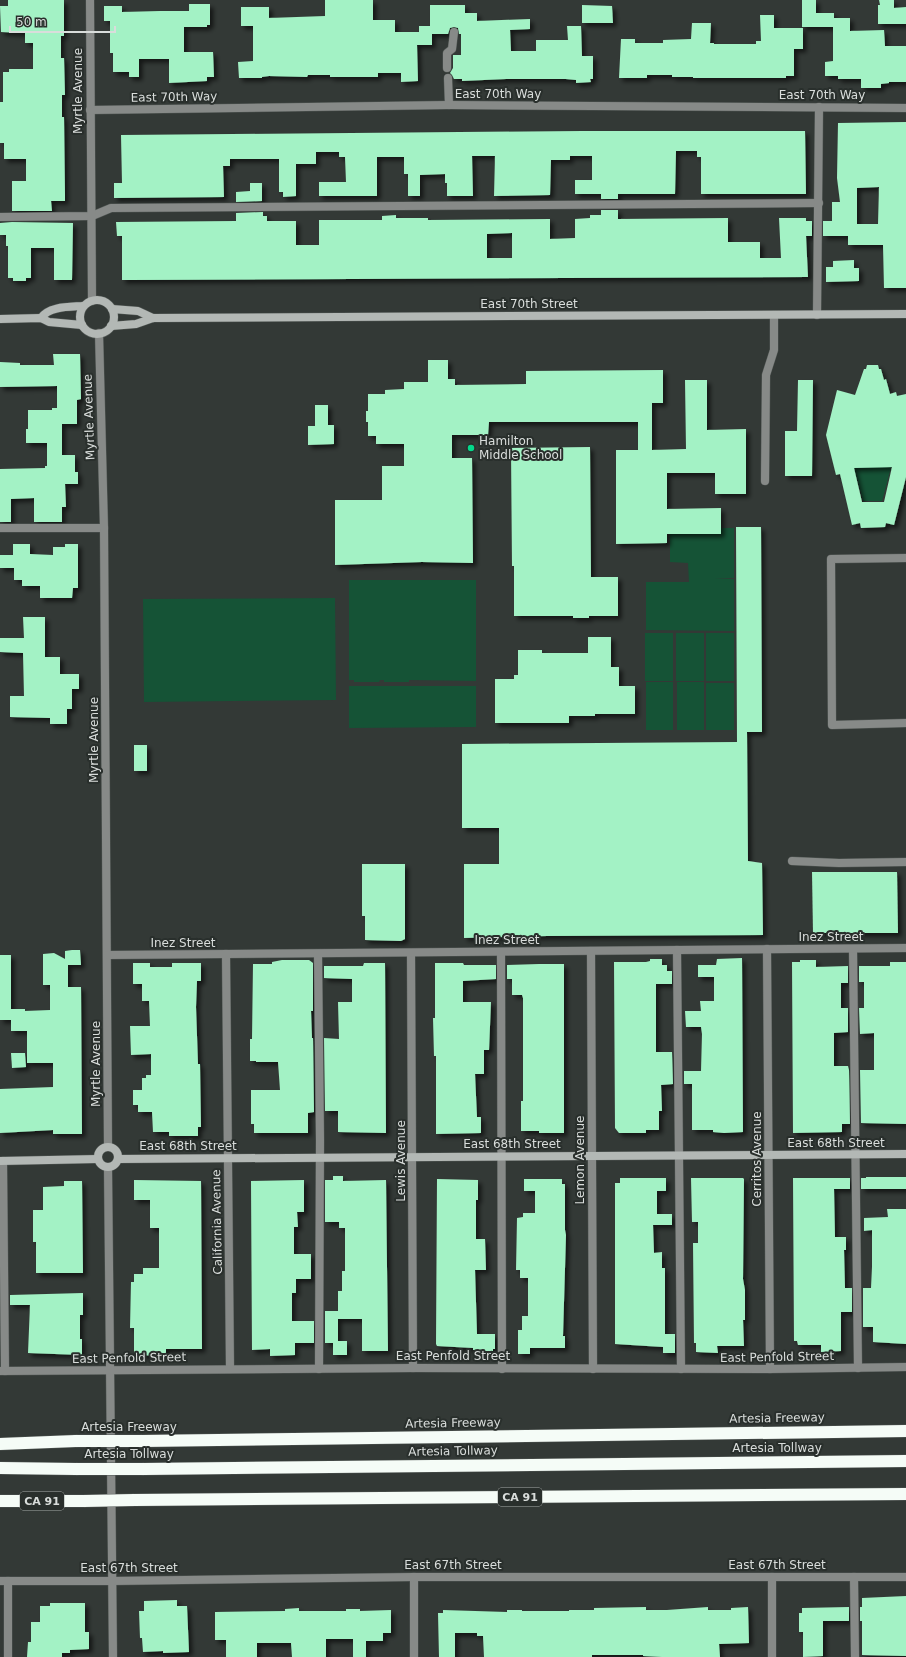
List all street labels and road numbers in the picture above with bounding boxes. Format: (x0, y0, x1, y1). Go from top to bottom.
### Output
street label: Myrtle Avenue (71, 48, 85, 134)
street label: East 70th Way (455, 87, 541, 101)
street label: East 70th Way (779, 88, 865, 102)
street label: East 70th Way (131, 89, 217, 105)
street label: East 70th Street (480, 297, 578, 311)
street label: Myrtle Avenue (80, 374, 98, 460)
street label: Myrtle Avenue (87, 697, 101, 783)
street label: Inez Street (798, 930, 864, 944)
street label: Inez Street (474, 933, 540, 947)
street label: Inez Street (150, 936, 216, 950)
street label: Myrtle Avenue (89, 1021, 103, 1107)
street label: Cerritos Avenue (750, 1111, 764, 1207)
street label: Lemon Avenue (573, 1116, 587, 1204)
street label: Lewis Avenue (394, 1120, 408, 1202)
street label: East 68th Street (787, 1136, 885, 1150)
street label: East 68th Street (463, 1137, 561, 1151)
street label: East 68th Street (139, 1139, 237, 1153)
street label: California Avenue (209, 1169, 225, 1275)
street label: East Penfold Street (396, 1349, 510, 1363)
street label: East Penfold Street (720, 1349, 835, 1365)
street label: East Penfold Street (72, 1350, 187, 1366)
street label: Artesia Freeway (729, 1410, 825, 1426)
street label: Artesia Freeway (405, 1415, 501, 1431)
street label: Artesia Freeway (81, 1420, 177, 1434)
street label: Artesia Tollway (732, 1441, 822, 1455)
street label: Artesia Tollway (408, 1443, 498, 1459)
street label: Artesia Tollway (84, 1447, 174, 1461)
road number: CA 91 (498, 1488, 542, 1506)
road number: CA 91 (20, 1492, 64, 1510)
street label: East 67th Street (404, 1558, 502, 1572)
street label: East 67th Street (728, 1558, 826, 1572)
street label: East 67th Street (80, 1561, 178, 1575)

